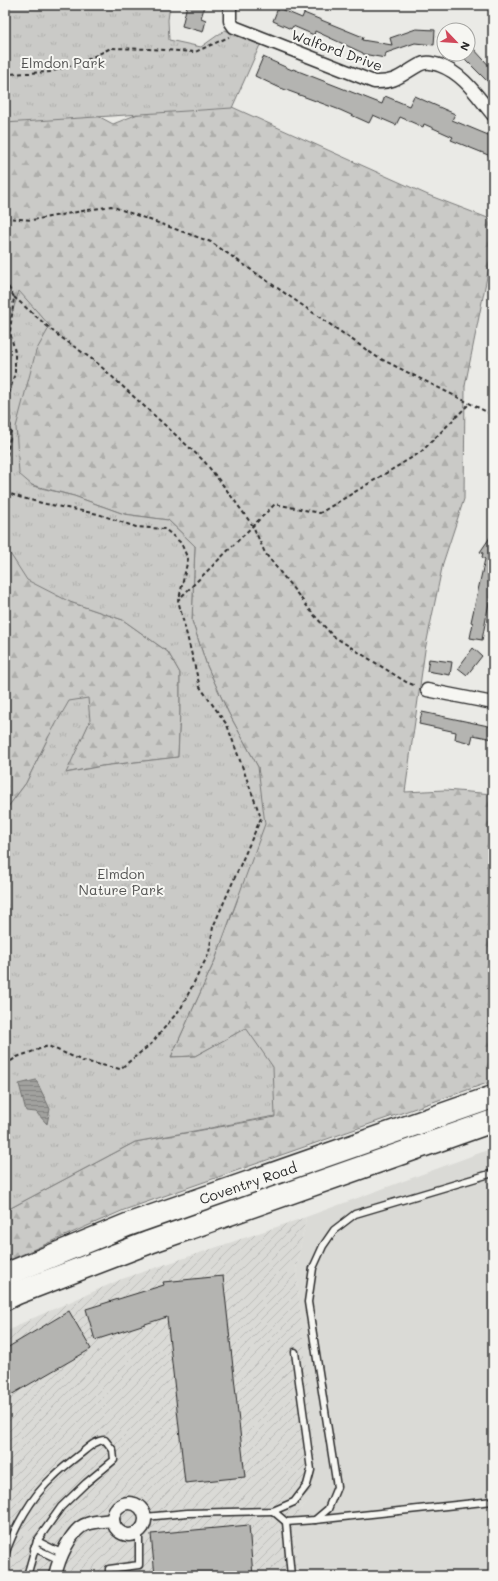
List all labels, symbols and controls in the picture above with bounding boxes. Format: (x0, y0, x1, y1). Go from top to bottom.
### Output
north arrow (436, 22, 476, 62)
street label: Walford Drive (289, 25, 385, 75)
text: N (457, 39, 474, 53)
park label: Elmdon Park (21, 53, 105, 72)
park label: Elmdon Nature Park (79, 864, 163, 899)
street label: Coventry Road (197, 1157, 299, 1209)

